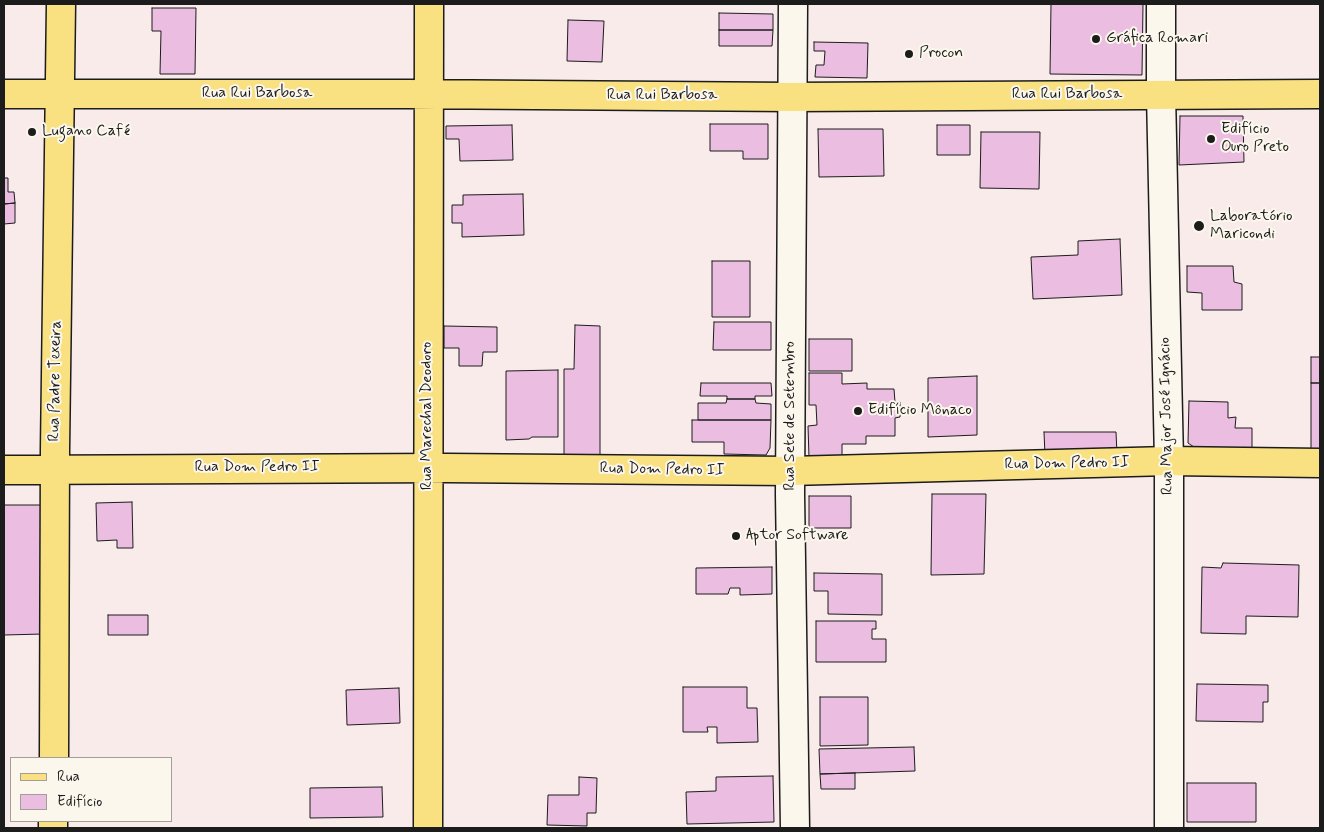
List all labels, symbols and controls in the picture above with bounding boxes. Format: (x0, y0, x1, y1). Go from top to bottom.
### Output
place label: Gráfica Romari (1106, 29, 1208, 49)
marker: Gráfica Romari (1090, 33, 1102, 45)
place label: Procon (919, 44, 963, 64)
marker: Procon (903, 48, 915, 60)
street label: Rua Rui Barbosa (202, 84, 312, 104)
street label: Rua Rui Barbosa (1012, 85, 1122, 105)
street label: Rua Rui Barbosa (607, 86, 717, 106)
place label: Edifício Ouro Preto (1221, 120, 1289, 158)
place label: Lugano Café (42, 122, 130, 142)
marker: Lugano Café (26, 126, 38, 138)
marker: Edifício Ouro Preto (1205, 133, 1217, 145)
place label: Laboratório Maricondi (1210, 207, 1293, 245)
marker: Laboratório Maricondi (1192, 219, 1206, 233)
street label: Rua Padre Texeira (45, 320, 67, 442)
street label: Rua Major José Ignácio (1156, 337, 1178, 495)
street label: Rua Sete de Setembro (781, 341, 801, 491)
street label: Rua Marechal Deodoro (418, 342, 438, 490)
place label: Edifício Mônaco (868, 401, 972, 421)
marker: Edifício Mônaco (852, 405, 864, 417)
street label: Rua Dom Pedro II (1004, 453, 1130, 475)
street label: Rua Dom Pedro II (195, 458, 319, 478)
street label: Rua Dom Pedro II (599, 459, 725, 481)
place label: Aptor Software (746, 526, 849, 546)
marker: Aptor Software (730, 530, 742, 542)
legend (10, 757, 172, 822)
text: Rua (57, 767, 80, 787)
text: Edifício (57, 792, 102, 812)

